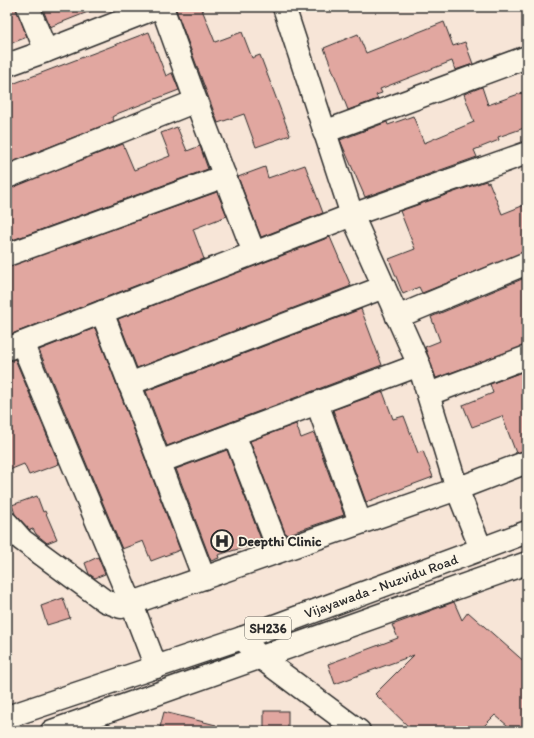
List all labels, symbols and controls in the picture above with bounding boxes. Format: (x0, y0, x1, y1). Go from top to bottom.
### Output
hospital icon: Deepthi Clinic (209, 528, 235, 554)
place label: Deepthi Clinic (238, 533, 322, 550)
street label: Vijayawada - Nuzvidu Road (302, 551, 461, 622)
road number: SH236 (245, 617, 291, 639)

